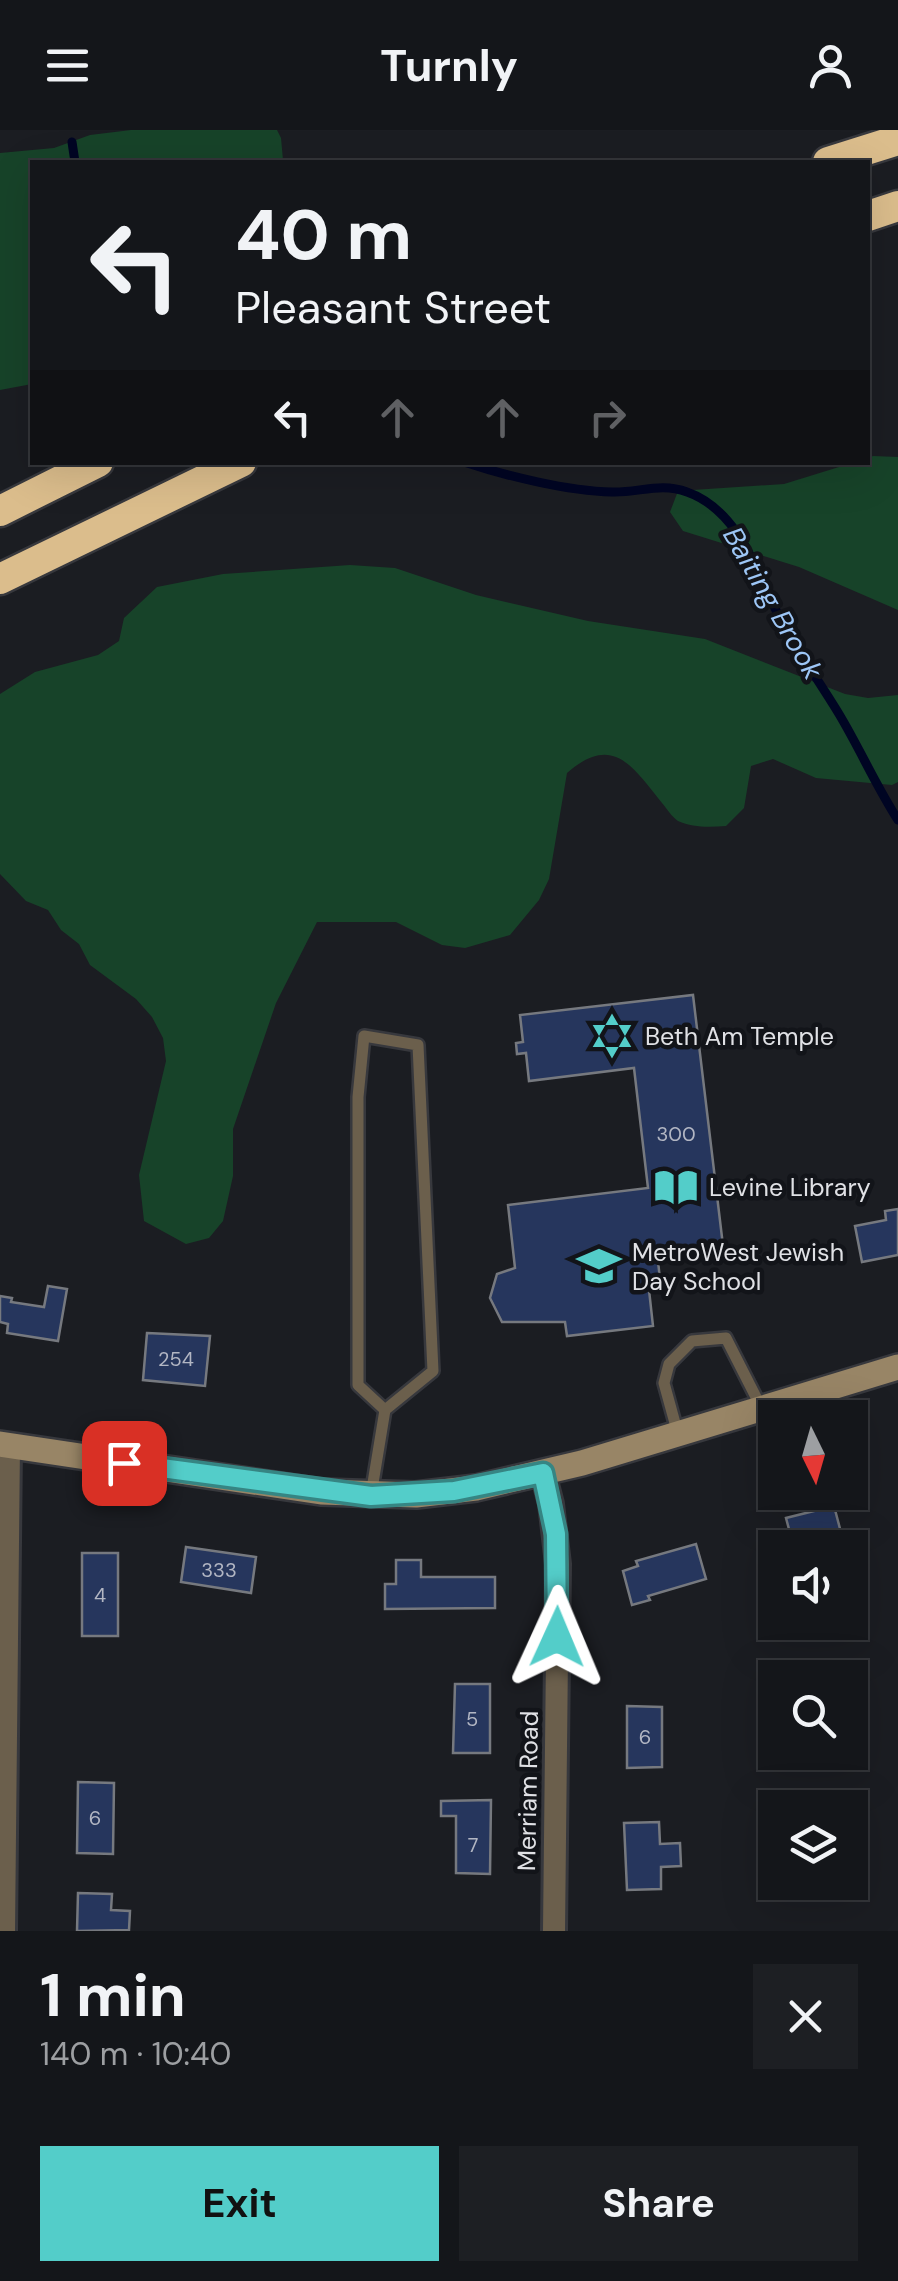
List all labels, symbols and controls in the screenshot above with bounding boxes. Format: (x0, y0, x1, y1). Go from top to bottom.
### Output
text: Turnly (380, 36, 518, 95)
icon: menu (40, 38, 95, 93)
icon: person (803, 38, 858, 93)
text: 40 m (235, 190, 412, 281)
icon: left (70, 200, 200, 330)
text: Pleasant Street (235, 278, 551, 337)
icon: left (265, 390, 320, 445)
icon: ahead (370, 390, 425, 445)
icon: ahead (475, 390, 530, 445)
icon: right (580, 390, 635, 445)
water label: Baiting Brook (714, 520, 832, 687)
synagogue icon: Beth Am Temple (588, 1012, 636, 1060)
place label: Beth Am Temple (645, 1020, 834, 1053)
house number: 300 (656, 1121, 696, 1147)
library icon: Levine Library (652, 1163, 700, 1211)
place label: Levine Library (709, 1171, 871, 1204)
place label: MetroWest Jewish Day School (632, 1236, 844, 1298)
school or university icon: MetroWest Jewish Day School (575, 1242, 623, 1290)
house number: 254 (158, 1346, 194, 1372)
north arrow (758, 1400, 868, 1510)
map controls (758, 1400, 868, 1900)
pin (82, 1421, 167, 1506)
icon: arrive (97, 1436, 152, 1491)
button: sound (758, 1530, 868, 1640)
house number: 333 (201, 1557, 237, 1583)
house number: 4 (94, 1582, 106, 1608)
position arrow (505, 1585, 609, 1689)
button: search (758, 1660, 868, 1770)
house number: 5 (466, 1706, 478, 1732)
street label: Merriam Road (510, 1710, 546, 1872)
house number: 6 (639, 1724, 651, 1750)
button: layers (758, 1790, 868, 1900)
house number: 6 (89, 1805, 101, 1831)
house number: 7 (468, 1832, 478, 1858)
text: 1 min (40, 1956, 186, 2035)
button: close (753, 1964, 858, 2069)
text: 140 m · 10:40 (40, 2033, 231, 2075)
button: Exit (40, 2146, 439, 2261)
button: Share (459, 2146, 858, 2261)

